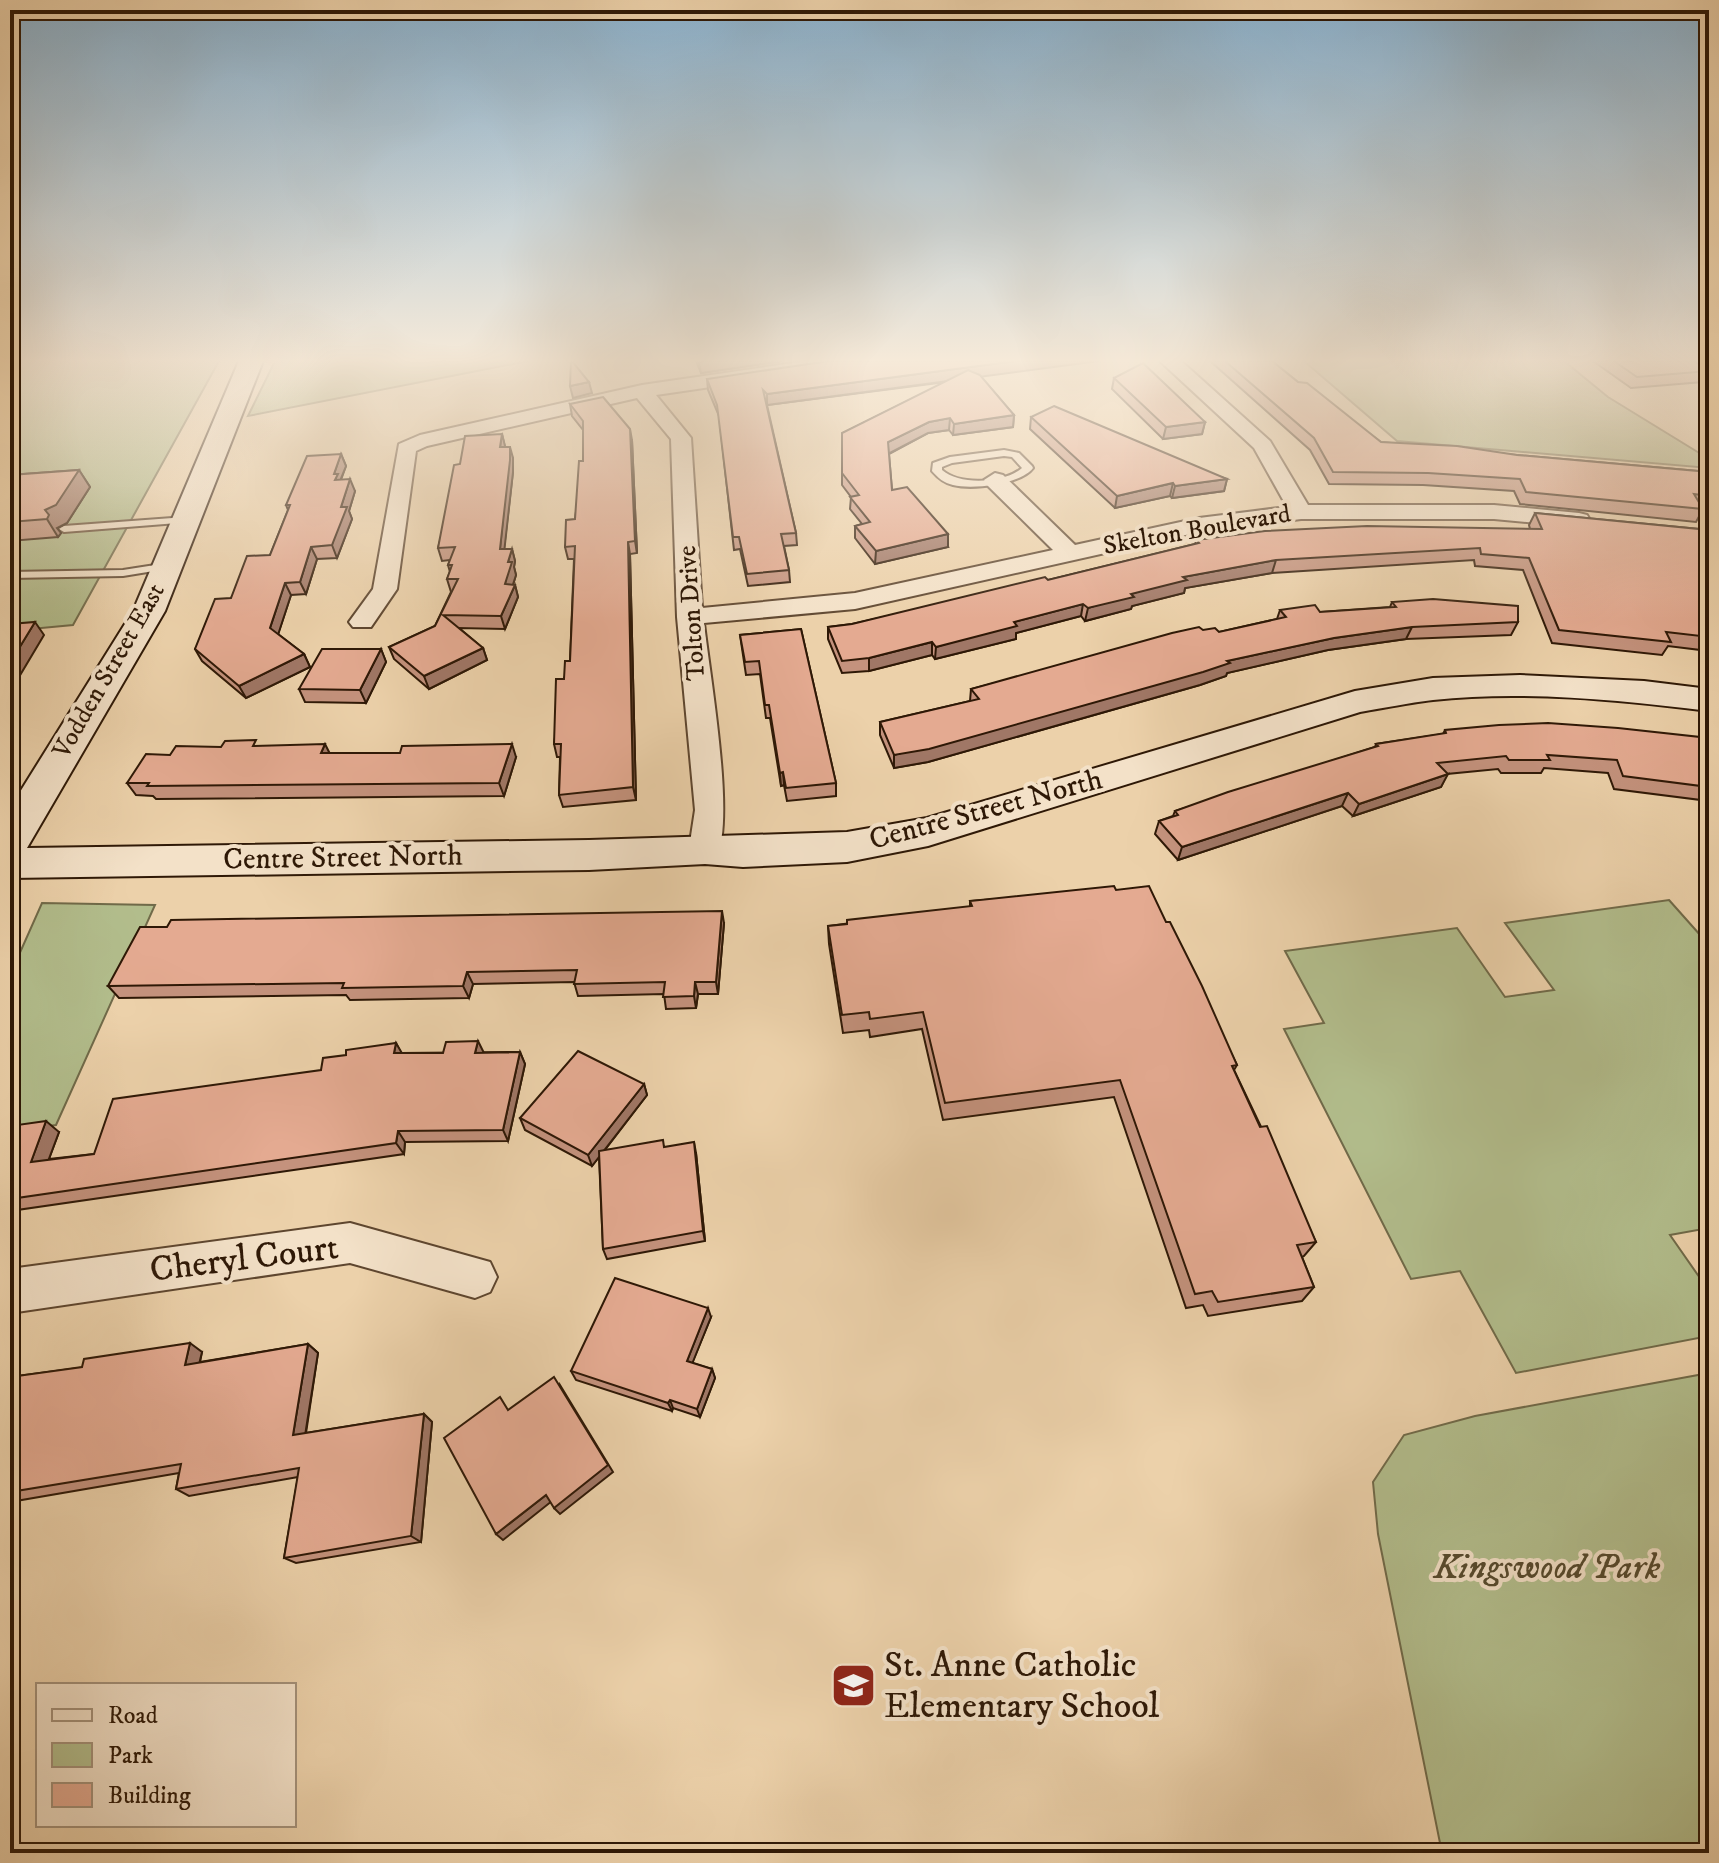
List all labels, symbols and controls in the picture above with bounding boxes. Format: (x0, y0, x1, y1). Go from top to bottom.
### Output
street label: Skelton Boulevard (1101, 497, 1293, 563)
street label: Tolton Drive (671, 544, 713, 682)
street label: Vodden Street East (45, 577, 173, 765)
street label: Centre Street North (865, 761, 1107, 859)
street label: Centre Street North (223, 837, 464, 879)
street label: Cheryl Court (147, 1225, 341, 1293)
park label: Kingswood Park (1432, 1545, 1660, 1590)
place label: St. Anne Catholic Elementary School (884, 1643, 1160, 1729)
school or university icon: St. Anne Catholic Elementary School (829, 1662, 877, 1710)
legend (36, 1683, 296, 1827)
text: Road (108, 1701, 158, 1731)
text: Park (108, 1741, 153, 1771)
text: Building (108, 1781, 191, 1811)

